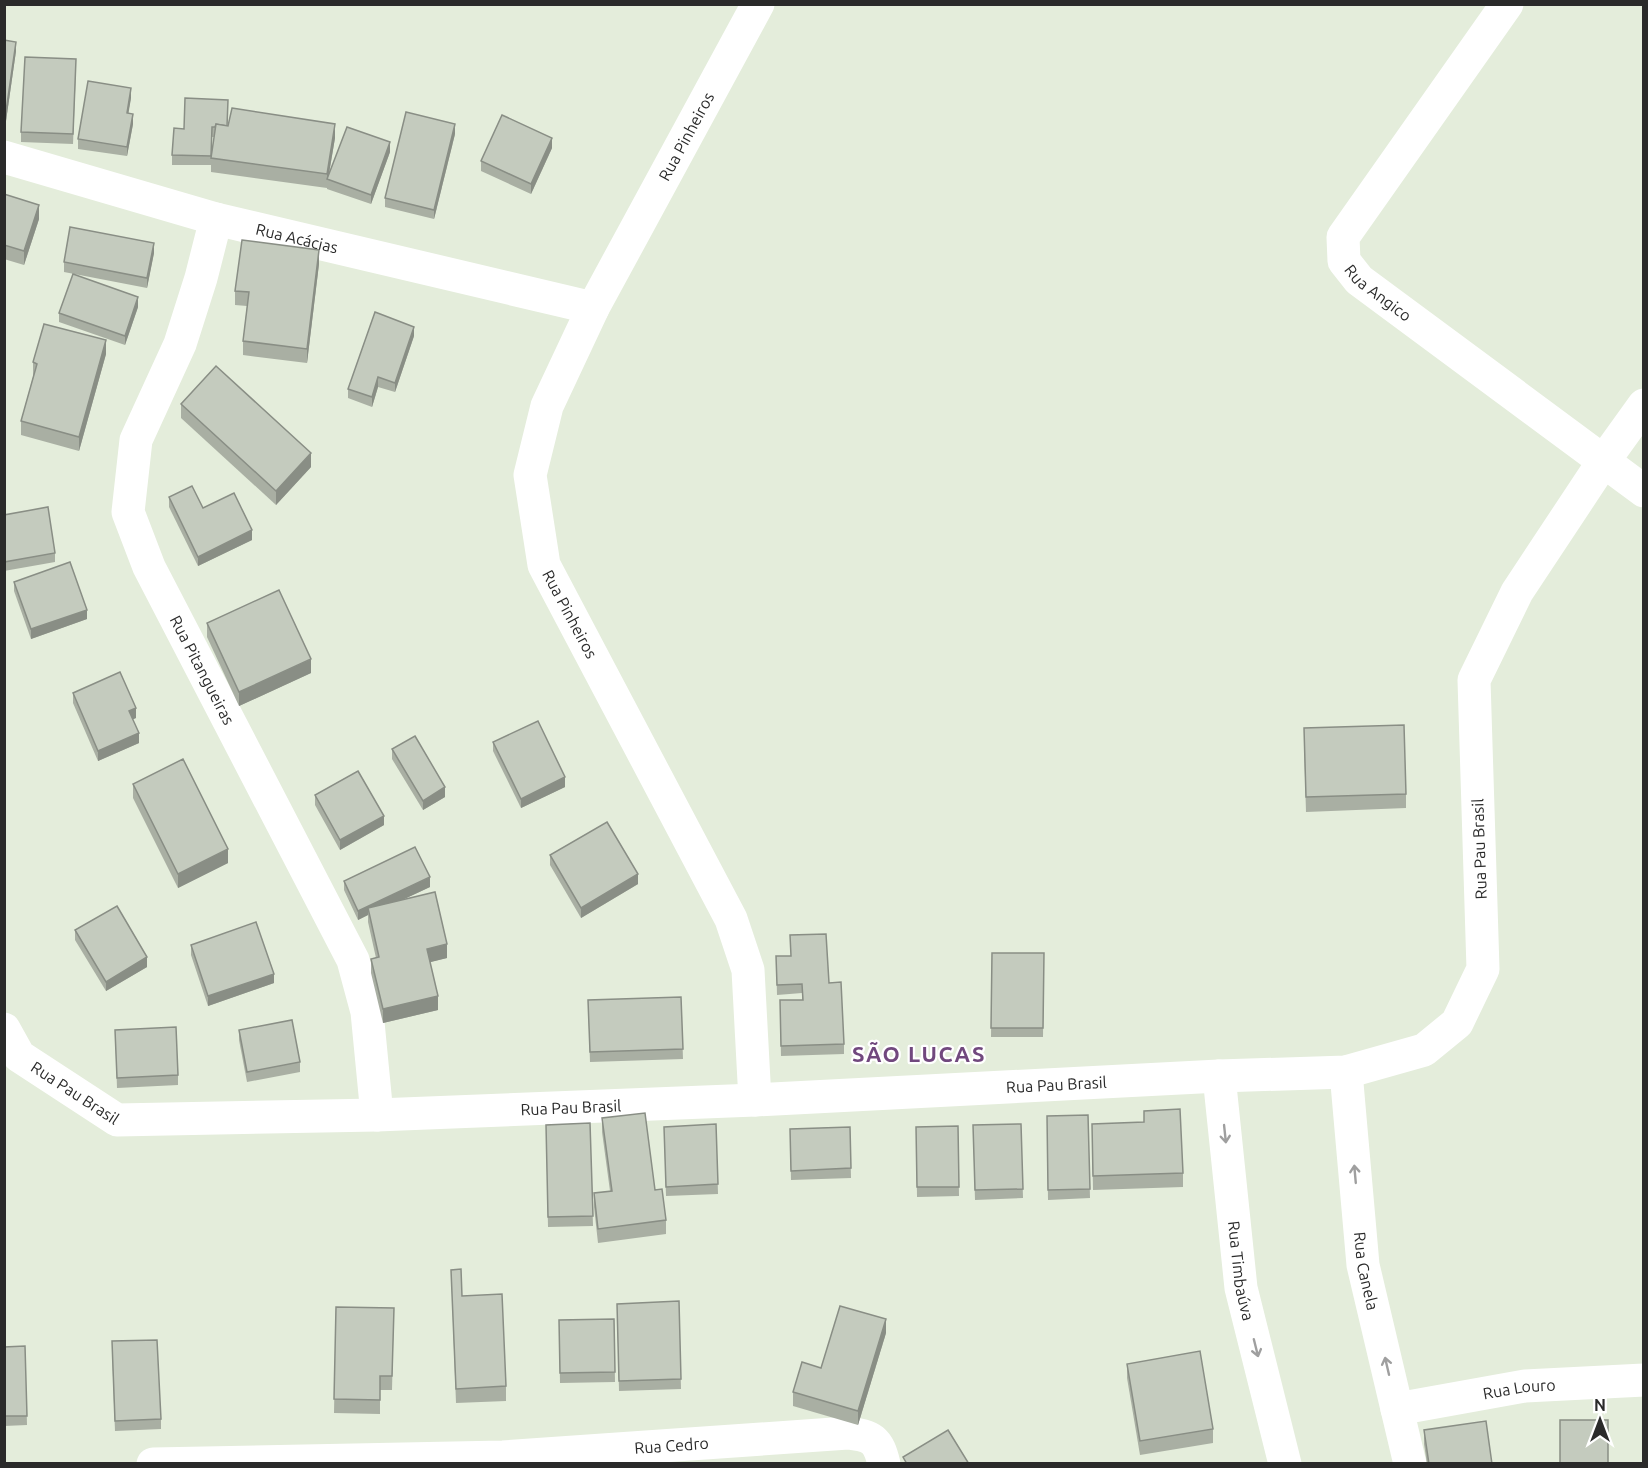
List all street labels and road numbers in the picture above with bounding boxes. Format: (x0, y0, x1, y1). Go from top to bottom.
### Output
street label: Rua Pinheiros (655, 89, 717, 184)
street label: Rua Acácias (254, 220, 340, 256)
street label: Rua Angico (1341, 261, 1415, 325)
street label: Rua Pinheiros (539, 567, 601, 661)
street label: Rua Pitangueiras (167, 612, 238, 728)
street label: Rua Pau Brasil (1468, 798, 1490, 900)
street label: Rua Pau Brasil (28, 1058, 122, 1128)
street label: Rua Pau Brasil (1005, 1073, 1107, 1096)
street label: Rua Pau Brasil (520, 1096, 622, 1118)
street label: Rua Timbaúva (1225, 1220, 1258, 1322)
street label: Rua Canela (1351, 1231, 1382, 1312)
street label: Rua Louro (1481, 1375, 1556, 1402)
street label: Rua Cedro (634, 1434, 709, 1457)

